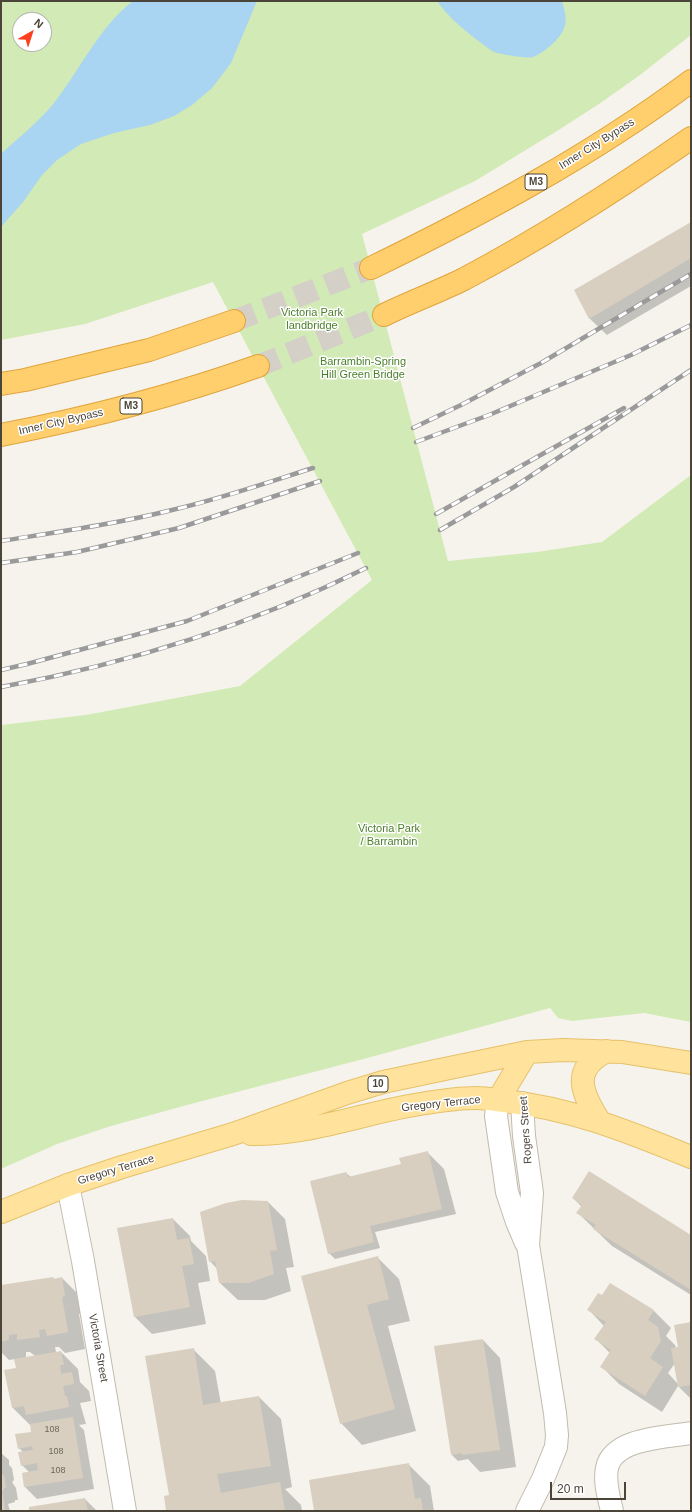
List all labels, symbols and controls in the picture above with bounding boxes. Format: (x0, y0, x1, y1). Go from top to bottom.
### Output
north arrow (12, 12, 52, 52)
text: N (32, 16, 46, 31)
street label: Inner City Bypass (557, 116, 637, 172)
road number: M3 (525, 174, 547, 190)
park label: Victoria Park landbridge (281, 306, 343, 332)
park label: Barrambin-Spring Hill Green Bridge (320, 355, 406, 381)
road number: M3 (120, 398, 142, 414)
street label: Inner City Bypass (18, 406, 104, 438)
park label: Victoria Park / Barrambin (358, 822, 420, 848)
road number: 10 (368, 1076, 388, 1092)
street label: Gregory Terrace (401, 1093, 481, 1115)
street label: Rogers Street (517, 1096, 535, 1164)
street label: Gregory Terrace (76, 1152, 156, 1188)
street label: Victoria Street (86, 1313, 110, 1383)
house number: 108 (44, 1425, 60, 1435)
house number: 108 (48, 1447, 64, 1457)
house number: 108 (50, 1466, 66, 1476)
scale bar (552, 1474, 628, 1500)
text: 20 m (557, 1482, 584, 1496)

